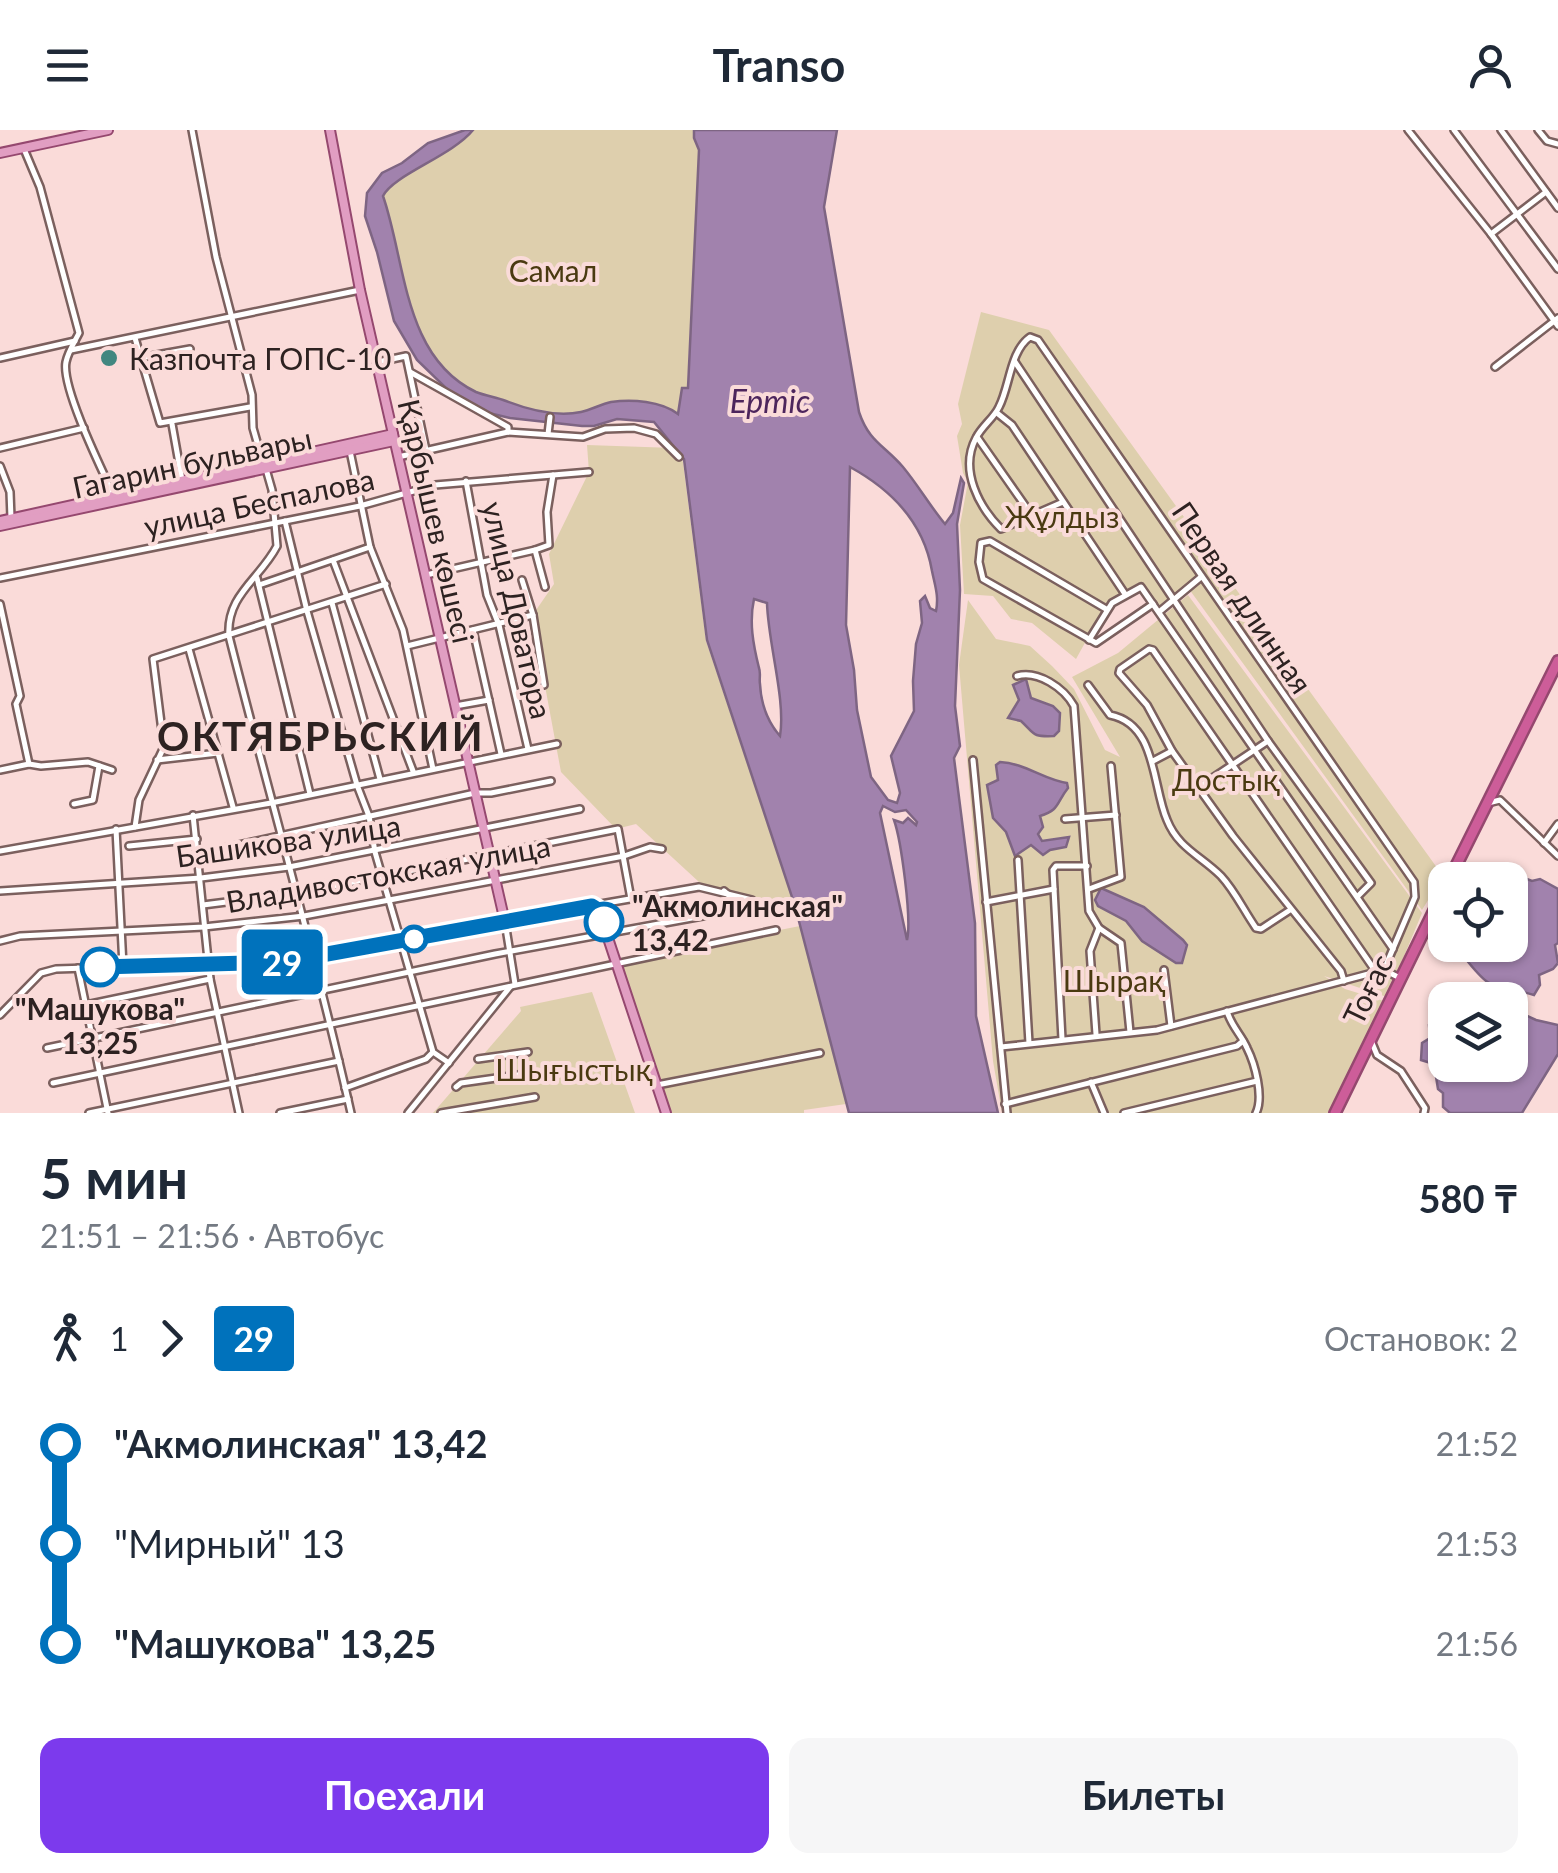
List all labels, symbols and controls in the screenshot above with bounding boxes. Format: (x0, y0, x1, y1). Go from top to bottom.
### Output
icon: menu (40, 38, 95, 93)
text: Transo (713, 38, 845, 92)
icon: person (1463, 38, 1518, 93)
park label: Самал (509, 252, 597, 288)
place label: Казпочта ГОПС-10 (129, 340, 391, 376)
marker: Казпочта ГОПС-10 (98, 347, 120, 369)
water label: Ертіс (730, 381, 810, 420)
street label: Қарбышев көшесі (391, 396, 483, 646)
street label: Гагарин бульвары (69, 419, 315, 505)
street label: улица Беспалова (141, 460, 377, 544)
street label: Первая длинная (1166, 494, 1320, 700)
street label: улица Доватора (475, 498, 561, 722)
park label: Жұлдыз (1005, 498, 1119, 534)
district label: ОКТЯБРЬСКИЙ (157, 712, 485, 760)
park label: Достық (1172, 761, 1280, 797)
street label: Башикова улица (173, 806, 403, 874)
street label: Владивостокская улица (223, 827, 553, 919)
map controls (1428, 862, 1528, 1082)
button: locate (1428, 862, 1528, 962)
place label: "Акмолинская" 13,42 (632, 887, 843, 957)
marker: "Акмолинская" 13,42 (585, 903, 623, 941)
unlabelled marker (401, 926, 427, 952)
line badge: 29 (237, 930, 327, 994)
text: 29 (262, 941, 302, 983)
marker: "Машукова" 13,25 (81, 948, 119, 986)
street label: Тоғас (1335, 948, 1399, 1030)
park label: Шырақ (1063, 962, 1165, 998)
button: layers (1428, 982, 1528, 1082)
place label: "Машукова" 13,25 (15, 990, 185, 1060)
park label: Шығыстық (495, 1051, 653, 1087)
text: 5 мин (40, 1145, 188, 1211)
text: 580 ₸ (1418, 1175, 1518, 1221)
text: 21:51 – 21:56 · Автобус (40, 1216, 384, 1255)
icon: walk (40, 1311, 95, 1366)
icon: forward (144, 1311, 199, 1366)
text: 29 (234, 1317, 274, 1359)
text: 1 (110, 1319, 129, 1358)
text: Остановок: 2 (1324, 1319, 1518, 1358)
text: "Акмолинская" 13,42 (114, 1420, 488, 1466)
text: 21:52 (1436, 1424, 1518, 1463)
text: "Мирный" 13 (114, 1520, 345, 1566)
text: 21:53 (1436, 1524, 1518, 1563)
text: "Машукова" 13,25 (114, 1620, 436, 1666)
text: 21:56 (1436, 1624, 1518, 1663)
button: Поехали (40, 1738, 769, 1853)
button: Билеты (789, 1738, 1518, 1853)

